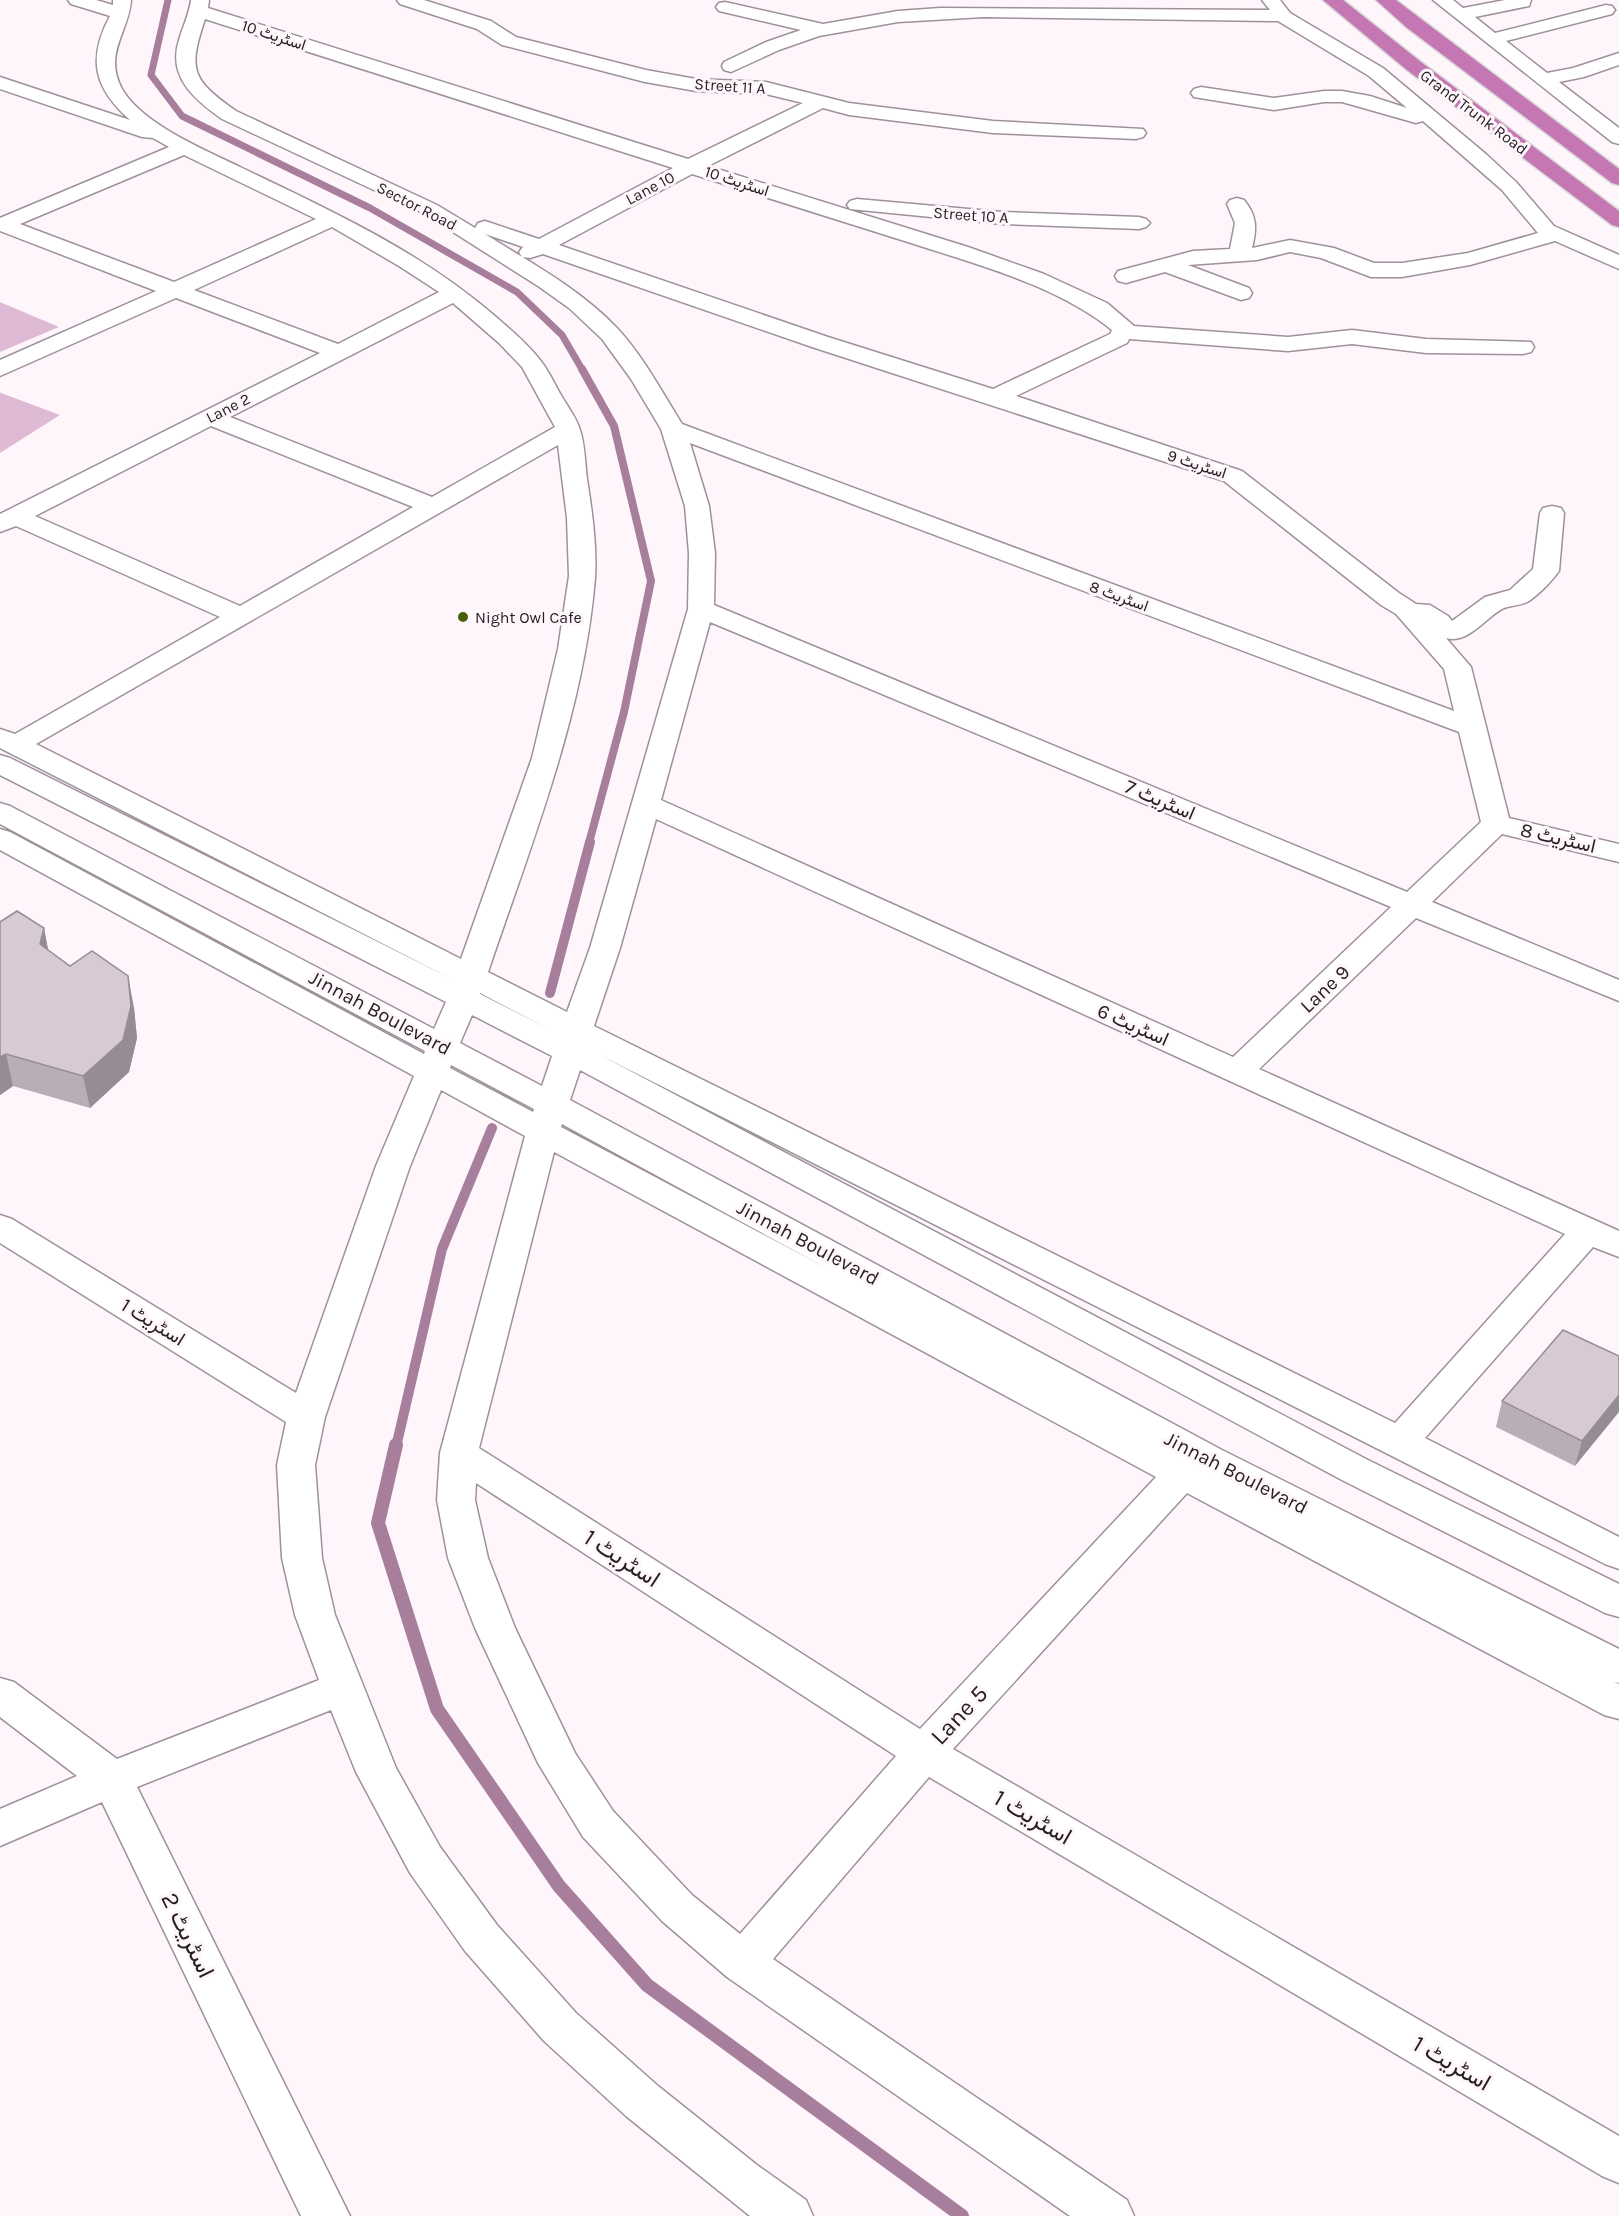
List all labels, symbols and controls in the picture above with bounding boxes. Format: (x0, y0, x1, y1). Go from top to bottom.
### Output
street label: اسٹریٹ 10 (239, 16, 308, 55)
street label: Grand Trunk Road (1417, 65, 1531, 159)
street label: Street 11 A (694, 74, 766, 98)
street label: اسٹریٹ 10 (702, 162, 771, 201)
street label: Lane 10 (622, 167, 678, 209)
street label: Sector Road (374, 178, 460, 234)
street label: Street 10 A (933, 203, 1009, 227)
street label: Lane 2 (203, 389, 253, 427)
street label: اسٹریٹ 9 (1165, 446, 1229, 483)
street label: اسٹریٹ 8 (1087, 577, 1151, 616)
place label: Night Owl Cafe (475, 608, 582, 627)
marker: Night Owl Cafe (456, 610, 470, 624)
street label: اسٹریٹ 7 (1121, 775, 1198, 826)
street label: اسٹریٹ 8 (1518, 818, 1598, 859)
street label: Lane 9 (1296, 960, 1354, 1018)
street label: Jinnah Boulevard (305, 966, 455, 1060)
street label: اسٹریٹ 6 (1093, 999, 1172, 1052)
street label: Jinnah Boulevard (733, 1196, 883, 1290)
street label: اسٹریٹ 1 (116, 1293, 189, 1351)
street label: Jinnah Boulevard (1161, 1427, 1311, 1519)
street label: اسٹریٹ 1 (578, 1523, 665, 1594)
street label: Lane 5 (925, 1680, 993, 1750)
street label: اسٹریٹ 1 (989, 1784, 1077, 1851)
street label: اسٹریٹ 2 (155, 1888, 221, 1983)
street label: اسٹریٹ 1 (1408, 2030, 1496, 2097)

